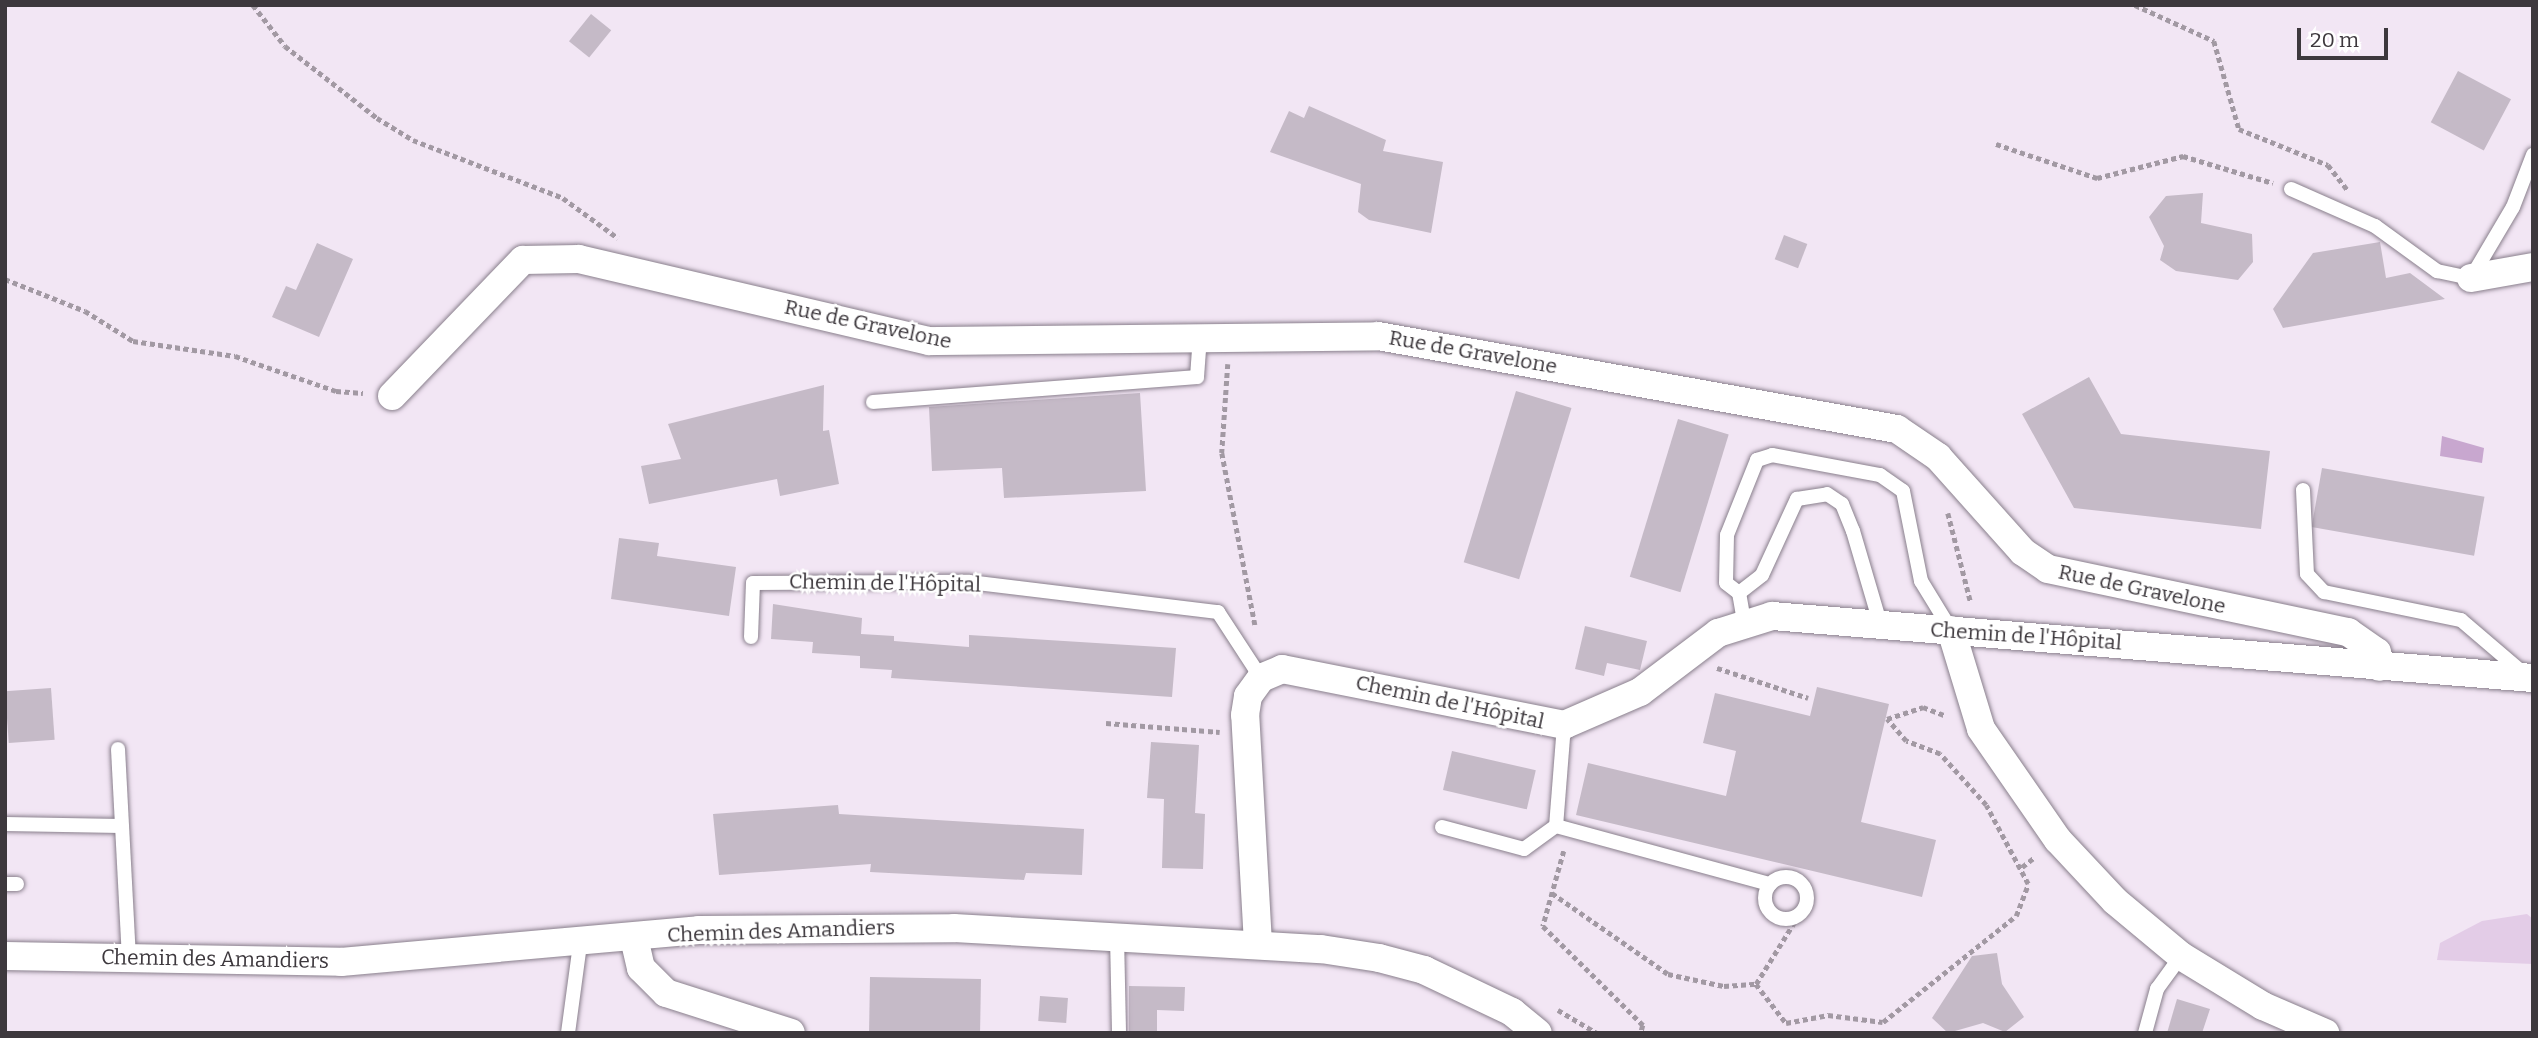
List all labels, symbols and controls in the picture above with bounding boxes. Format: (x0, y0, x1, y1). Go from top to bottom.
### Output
scale bar (2300, 14, 2391, 58)
text: 20 m (2310, 27, 2359, 53)
street label: Rue de Gravelone (782, 294, 954, 354)
street label: Rue de Gravelone (1387, 325, 1559, 379)
street label: Rue de Gravelone (2056, 559, 2228, 619)
street label: Chemin de l'Hôpital (789, 569, 981, 597)
street label: Chemin de l'Hôpital (1929, 617, 2123, 655)
street label: Chemin de l'Hôpital (1353, 670, 1547, 734)
street label: Chemin des Amandiers (667, 914, 895, 948)
street label: Chemin des Amandiers (101, 944, 329, 974)

